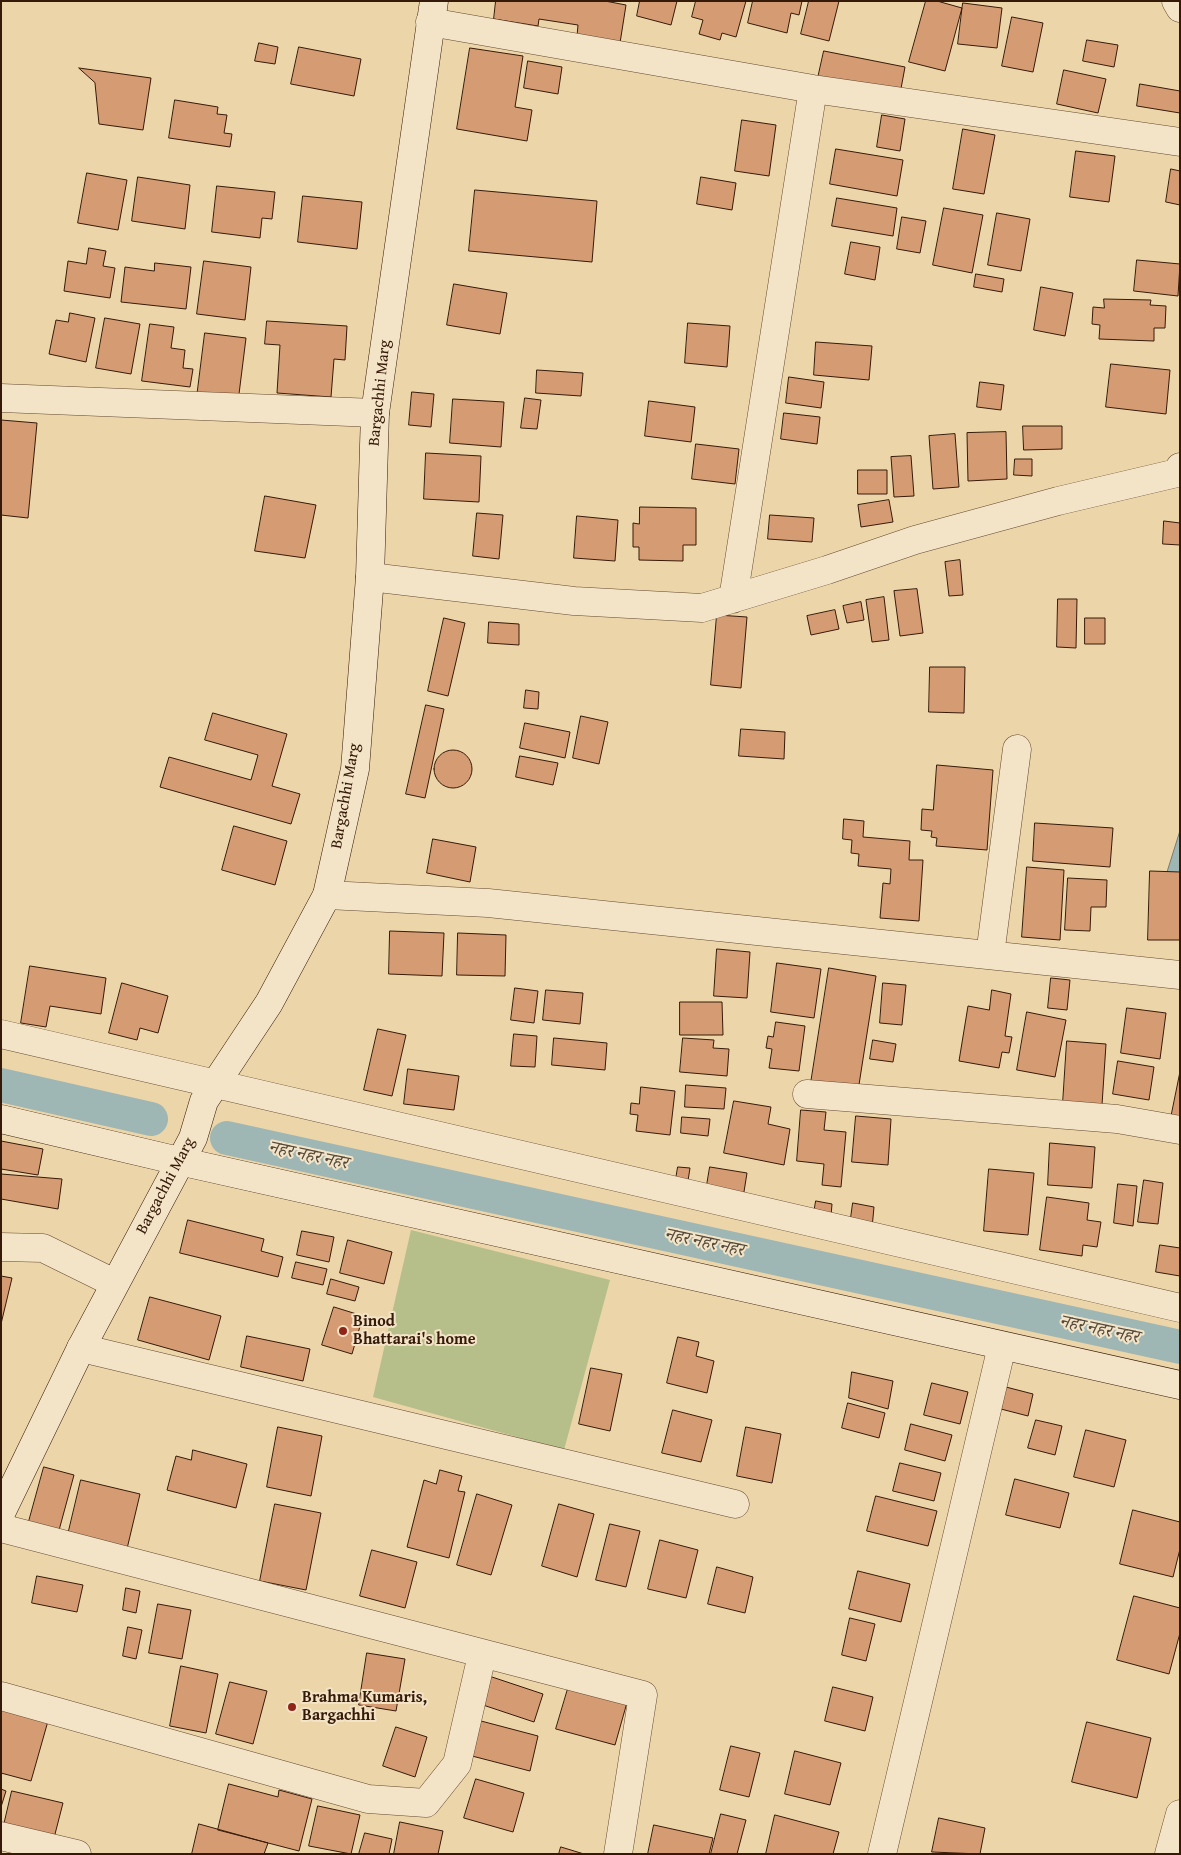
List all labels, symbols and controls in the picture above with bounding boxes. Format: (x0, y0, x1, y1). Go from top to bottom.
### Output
street label: Bargachhi Marg (365, 339, 395, 447)
street label: Bargachhi Marg (327, 742, 365, 850)
street label: Bargachhi Marg (132, 1134, 200, 1238)
water label: नहर नहर नहर (266, 1137, 350, 1175)
water label: नहर नहर नहर (662, 1224, 746, 1262)
water label: नहर नहर नहर (1057, 1311, 1141, 1349)
place label: Binod Bhattarai's home (353, 1312, 476, 1350)
marker: Binod Bhattarai's home (337, 1325, 349, 1337)
place label: Brahma Kumaris, Bargachhi (302, 1688, 427, 1726)
marker: Brahma Kumaris, Bargachhi (286, 1701, 298, 1713)

